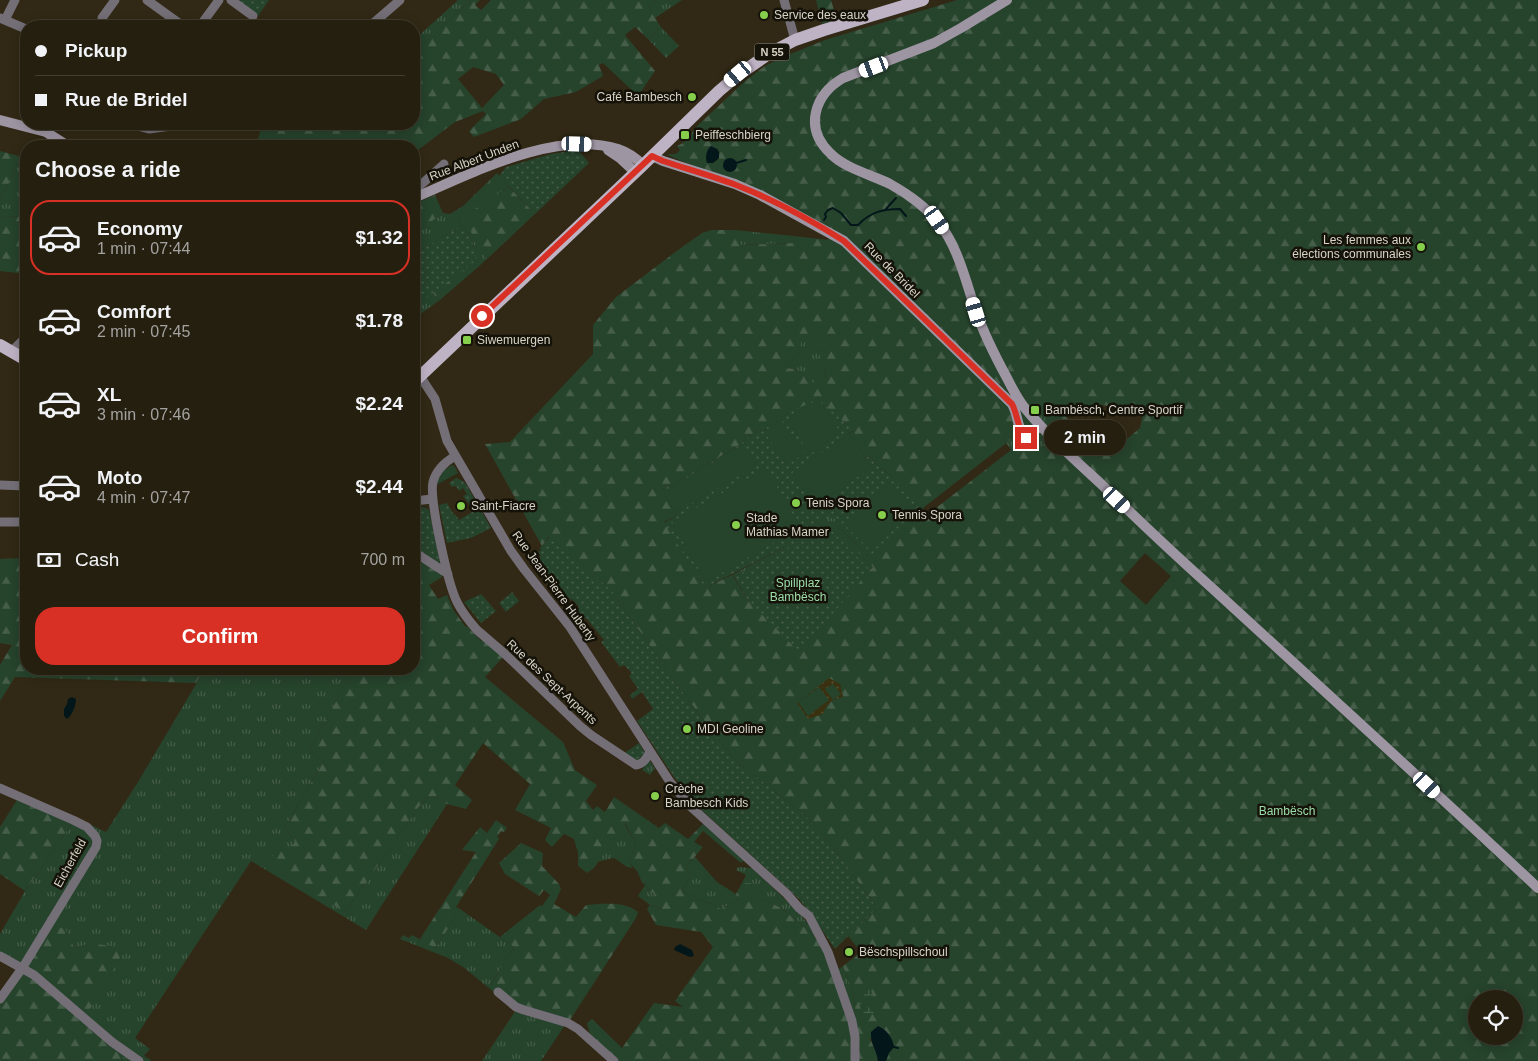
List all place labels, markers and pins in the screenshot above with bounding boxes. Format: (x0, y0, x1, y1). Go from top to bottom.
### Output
place label: Service des eaux (774, 8, 866, 22)
marker: Service des eaux (758, 9, 770, 21)
place label: Café Bambesch (597, 90, 682, 104)
marker: Café Bambesch (686, 91, 698, 103)
place label: Peiffeschbierg (695, 128, 771, 142)
marker: Peiffeschbierg (679, 129, 691, 141)
place label: Les femmes aux élections communales (1292, 233, 1411, 261)
marker: Les femmes aux élections communales (1415, 241, 1427, 253)
place label: Siwemuergen (477, 333, 550, 347)
marker: Siwemuergen (461, 334, 473, 346)
place label: Bambësch, Centre Sportif (1045, 403, 1183, 417)
marker: Bambësch, Centre Sportif (1029, 404, 1041, 416)
place label: Tenis Spora (806, 496, 870, 510)
marker: Tenis Spora (790, 497, 802, 509)
place label: Saint-Fiacre (471, 499, 536, 513)
marker: Saint-Fiacre (455, 500, 467, 512)
place label: Tennis Spora (892, 508, 962, 522)
marker: Tennis Spora (876, 509, 888, 521)
place label: Stade Mathias Mamer (746, 511, 829, 539)
marker: Stade Mathias Mamer (730, 519, 742, 531)
place label: MDI Geoline (697, 722, 764, 736)
marker: MDI Geoline (681, 723, 693, 735)
place label: Crèche Bambesch Kids (665, 782, 748, 810)
marker: Crèche Bambesch Kids (649, 790, 661, 802)
place label: Bëschspillschoul (859, 945, 948, 959)
marker: Bëschspillschoul (843, 946, 855, 958)

